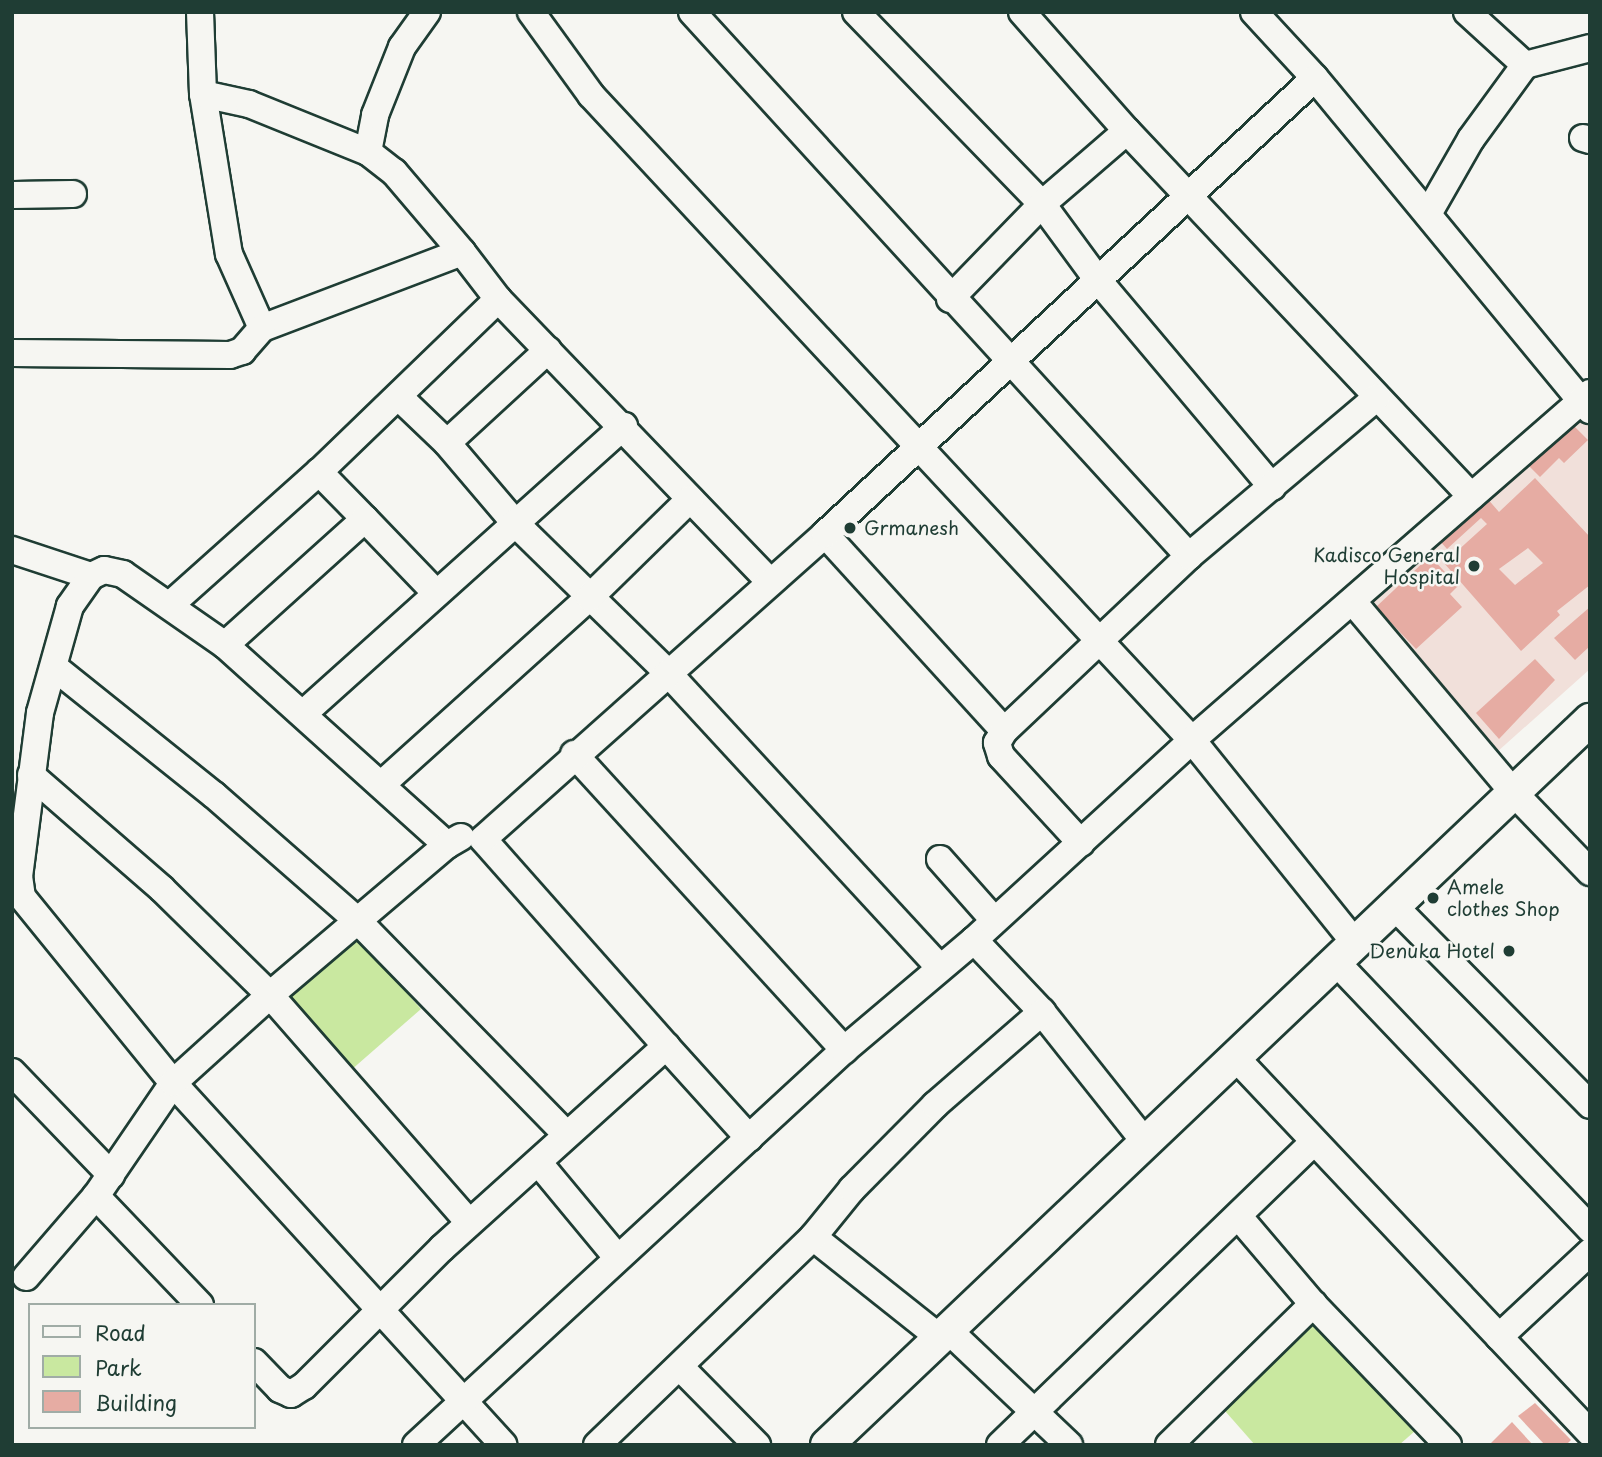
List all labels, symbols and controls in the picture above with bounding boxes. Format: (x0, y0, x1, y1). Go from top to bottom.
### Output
place label: Grmanesh (864, 517, 959, 539)
marker: Grmanesh (842, 520, 858, 536)
place label: Kadisco General Hospital (1312, 544, 1460, 588)
marker: Kadisco General Hospital (1466, 558, 1482, 574)
place label: Amele clothes Shop (1447, 876, 1561, 920)
marker: Amele clothes Shop (1425, 890, 1441, 906)
place label: Denuka Hotel (1368, 940, 1495, 962)
marker: Denuka Hotel (1501, 943, 1517, 959)
legend (28, 1303, 256, 1429)
text: Road (95, 1316, 146, 1348)
text: Park (95, 1351, 142, 1383)
text: Building (95, 1386, 177, 1418)

